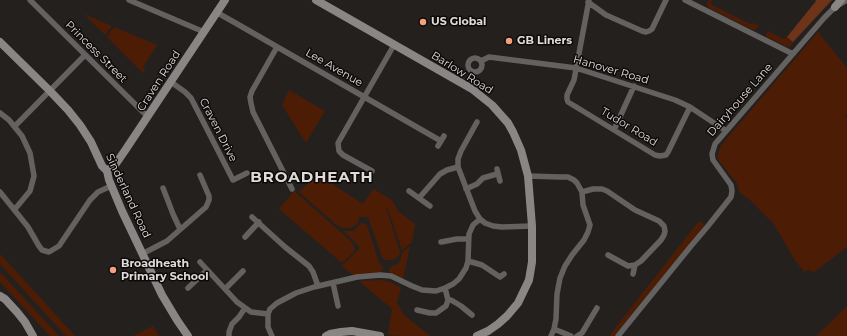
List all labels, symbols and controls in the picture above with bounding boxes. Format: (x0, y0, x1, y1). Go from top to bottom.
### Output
place label: US Global (431, 15, 486, 29)
marker: US Global (418, 17, 428, 27)
street label: Princess Street (62, 18, 130, 86)
place label: GB Liners (517, 34, 572, 48)
marker: GB Liners (504, 36, 514, 46)
street label: Lee Avenue (303, 46, 365, 90)
street label: Craven Road (134, 48, 184, 114)
street label: Barlow Road (429, 49, 495, 97)
street label: Hanover Road (572, 53, 650, 87)
street label: Dairyhouse Lane (705, 61, 775, 139)
street label: Craven Drive (196, 96, 240, 164)
street label: Tudor Road (598, 105, 660, 149)
street label: Sinderland Road (103, 152, 153, 240)
district label: BROADHEATH (250, 169, 374, 187)
place label: Broadheath Primary School (121, 257, 209, 283)
marker: Broadheath Primary School (108, 265, 118, 275)

